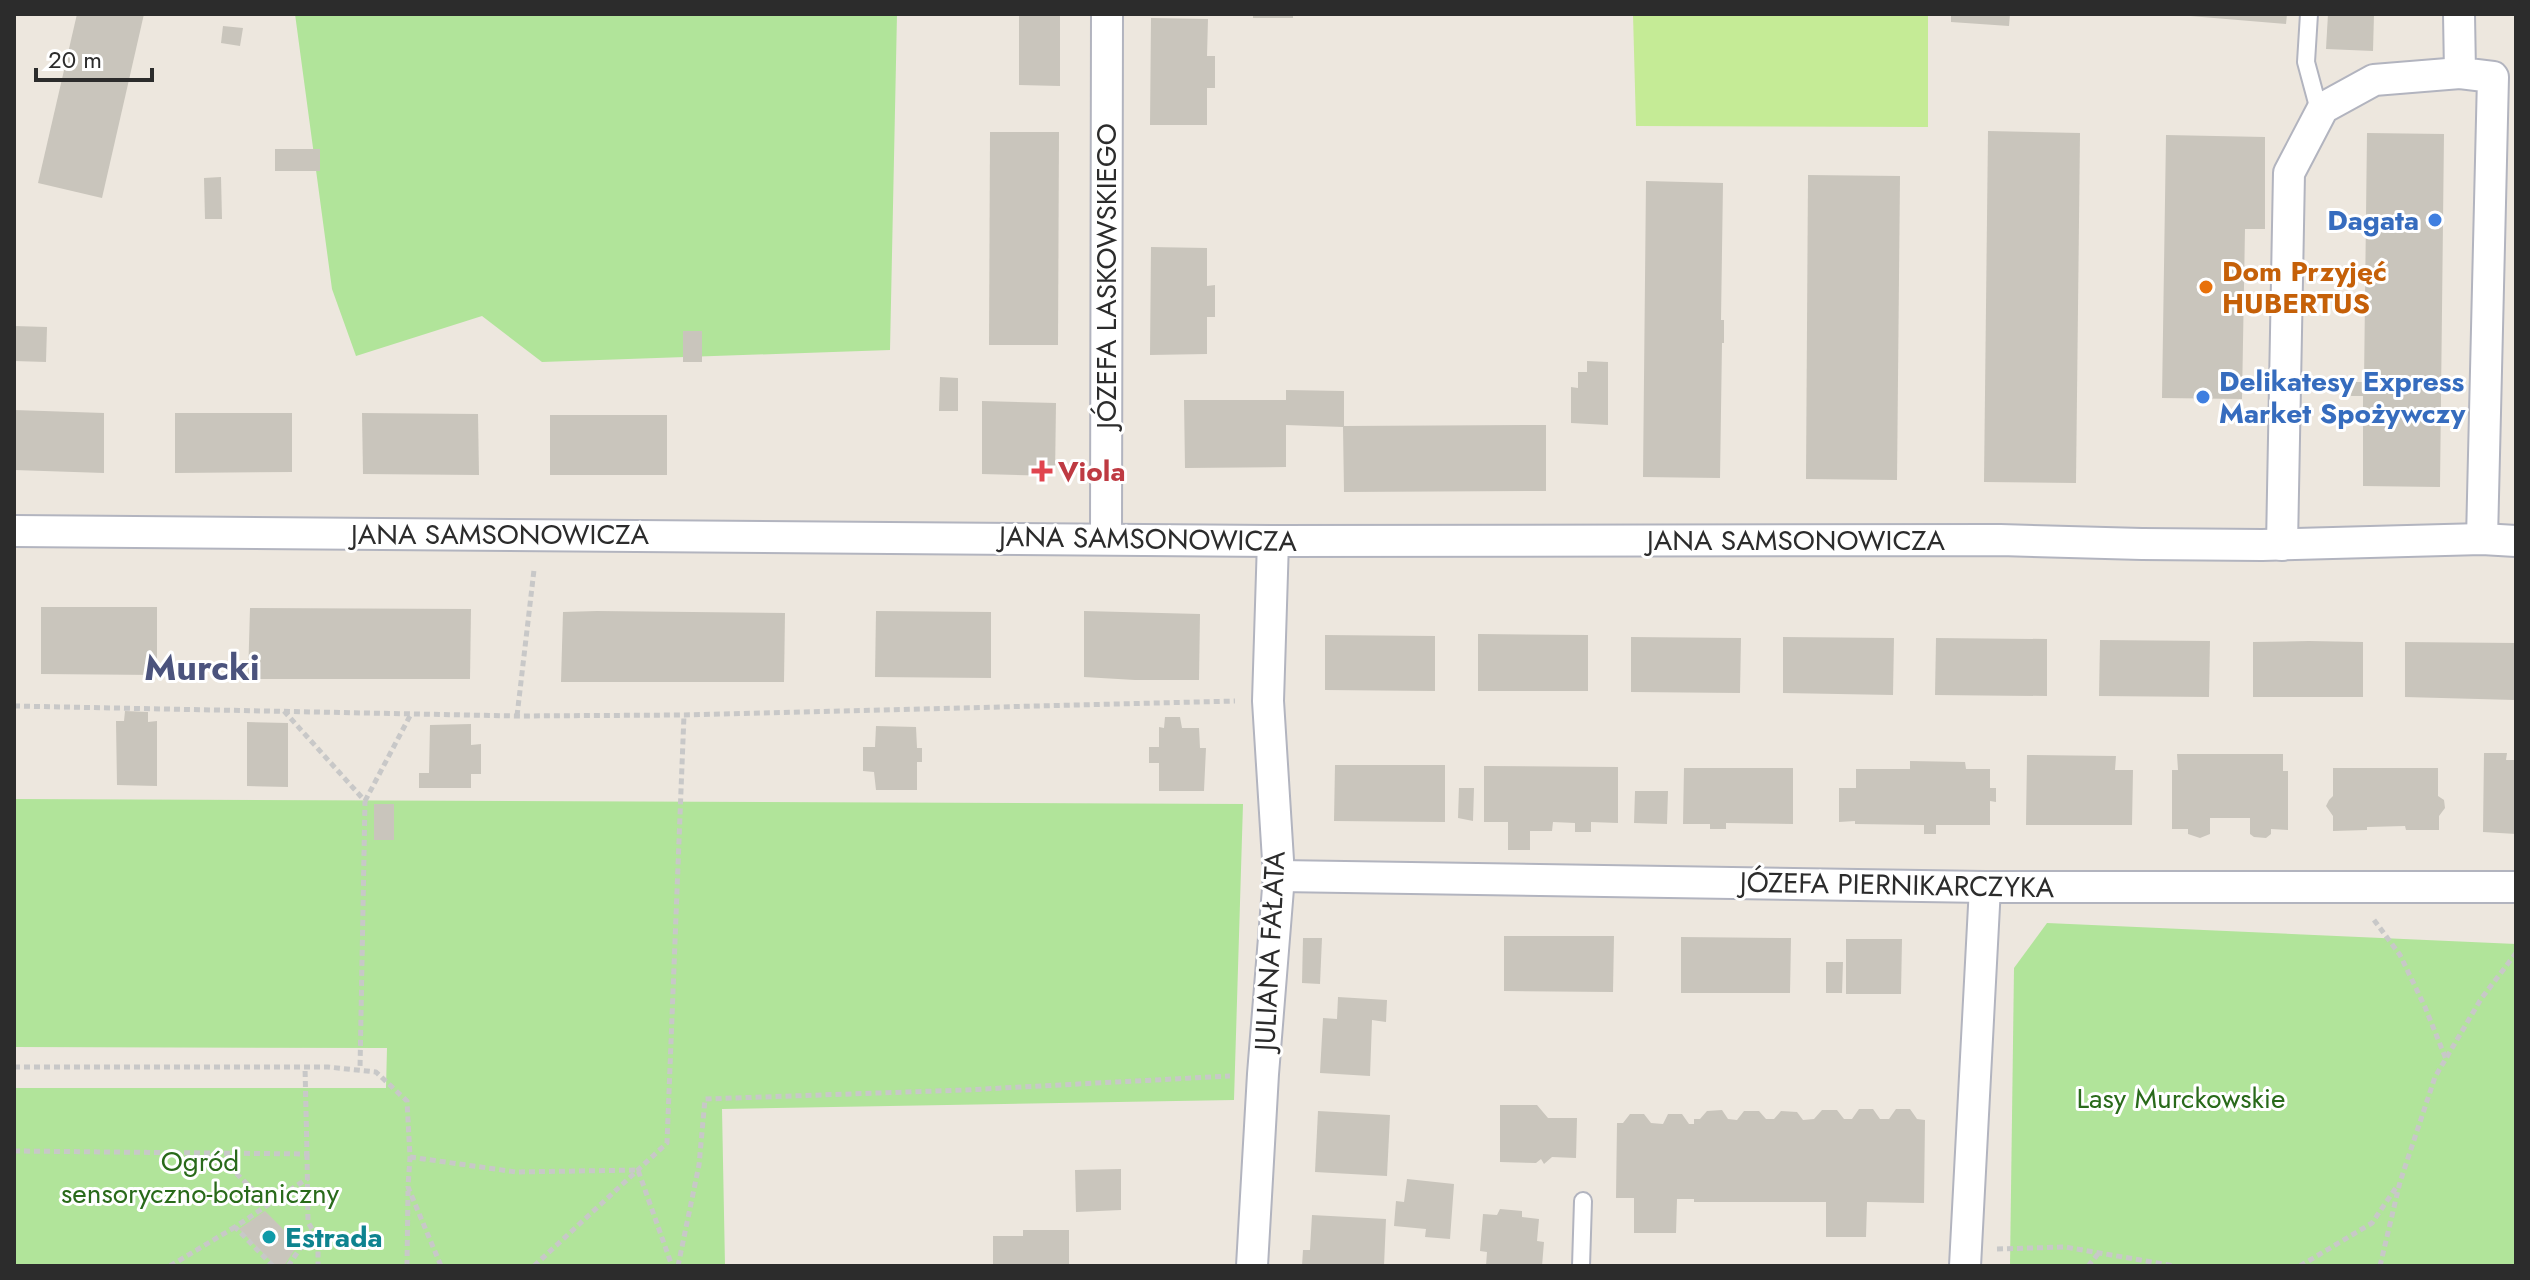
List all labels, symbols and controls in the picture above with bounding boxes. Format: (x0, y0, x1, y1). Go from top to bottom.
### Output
scale bar (36, 32, 152, 82)
text: 20 m (48, 42, 102, 77)
street label: JÓZEFA LASKOWSKIEGO (1086, 123, 1127, 433)
place label: Dagata (2327, 200, 2419, 241)
marker: Dagata (2426, 211, 2444, 229)
place label: Dom Przyjęć HUBERTUS (2222, 251, 2387, 324)
marker: Dom Przyjęć HUBERTUS (2197, 278, 2215, 296)
place label: Delikatesy Express Market Spożywczy (2219, 361, 2466, 434)
marker: Delikatesy Express Market Spożywczy (2194, 388, 2212, 406)
place label: Viola (1057, 451, 1125, 492)
marker: Viola (1033, 462, 1051, 480)
street label: JANA SAMSONOWICZA (347, 514, 649, 555)
street label: JANA SAMSONOWICZA (995, 516, 1298, 562)
street label: JANA SAMSONOWICZA (1643, 520, 1945, 561)
district label: Murcki (144, 641, 260, 693)
street label: JULIANA FAŁATA (1244, 850, 1296, 1056)
street label: JÓZEFA PIERNIKARCZYKA (1736, 862, 2055, 908)
park label: Lasy Murckowskie (2077, 1078, 2286, 1119)
park label: Ogród sensoryczno-botaniczny (61, 1141, 340, 1214)
place label: Estrada (285, 1217, 383, 1258)
marker: Estrada (260, 1228, 278, 1246)

